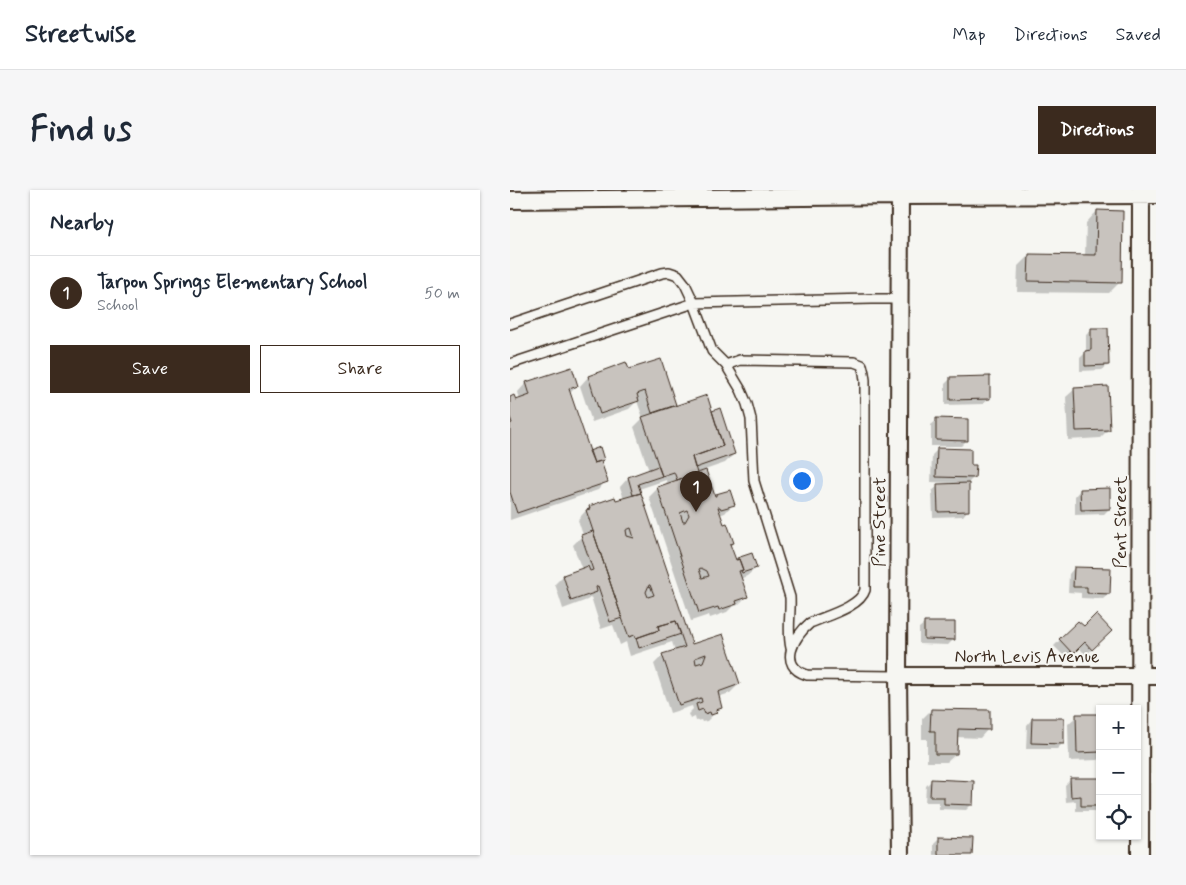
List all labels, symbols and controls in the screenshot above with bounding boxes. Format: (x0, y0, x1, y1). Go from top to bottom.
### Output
text: Streetwise (25, 19, 136, 50)
text: Map (953, 23, 986, 47)
text: Directions (1014, 23, 1088, 47)
text: Saved (1116, 23, 1161, 47)
button: Directions (1038, 106, 1156, 154)
text: Find us (30, 107, 132, 153)
text: Nearby (50, 209, 114, 237)
text: Tarpon Springs Elementary School (97, 270, 367, 295)
text: 1 (62, 283, 70, 304)
text: 50 m (424, 283, 460, 304)
text: School (97, 295, 138, 316)
button: Save (50, 345, 250, 393)
button: Share (260, 345, 460, 393)
your location (789, 468, 815, 494)
pin: 1 (680, 471, 712, 512)
street label: Pent Street (1109, 475, 1133, 568)
street label: Pine Street (868, 477, 892, 567)
street label: North Levis Avenue (955, 645, 1099, 669)
map controls (1096, 705, 1141, 840)
button: + (1096, 705, 1141, 750)
button: − (1096, 750, 1141, 795)
button: locate (1096, 795, 1141, 840)

